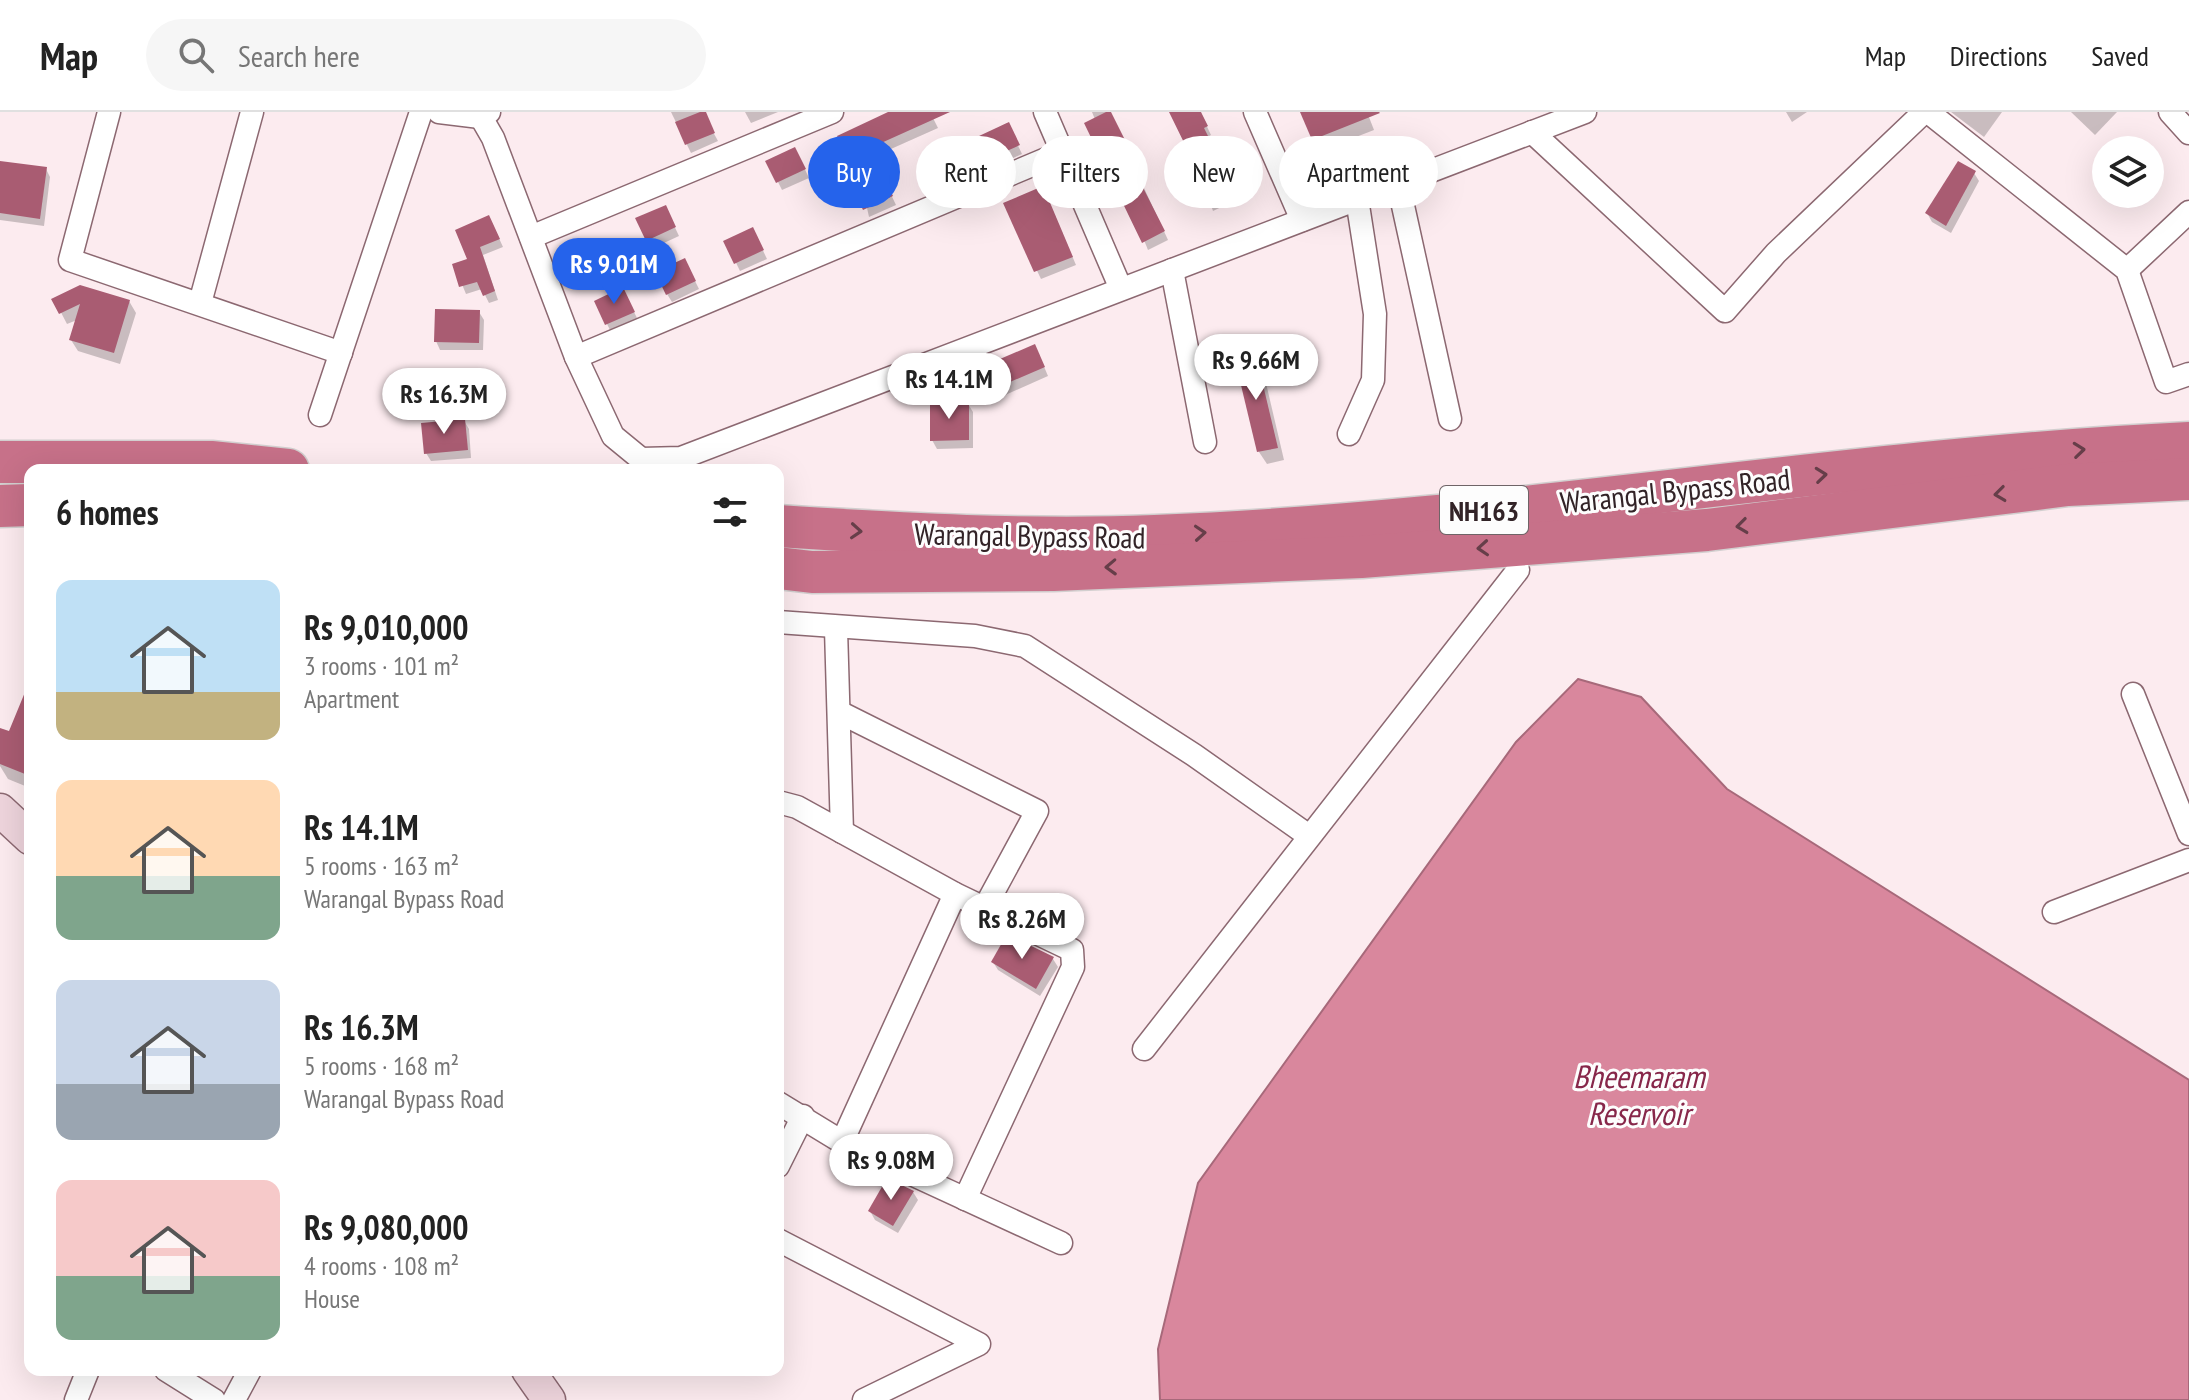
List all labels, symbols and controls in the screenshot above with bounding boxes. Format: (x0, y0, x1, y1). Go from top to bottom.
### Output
search box (146, 19, 706, 91)
text: Map (40, 31, 98, 80)
icon: search (174, 33, 218, 77)
text: Search here (238, 36, 360, 75)
text: Map (1865, 37, 1906, 74)
text: Directions (1950, 37, 2047, 74)
text: Saved (2091, 37, 2149, 74)
chip: Buy (808, 136, 900, 208)
chip: Rent (916, 136, 1016, 208)
chip: Filters (1032, 136, 1148, 208)
chip: New (1164, 136, 1263, 208)
chip: Apartment (1279, 136, 1438, 208)
map controls (2092, 136, 2164, 208)
button: layers (2092, 136, 2164, 208)
pin: Rs 9.01M (531, 238, 697, 306)
text: Rs 9.01M (570, 247, 658, 280)
pin: Rs 9.66M (1173, 334, 1339, 402)
text: Rs 9.66M (1212, 343, 1300, 376)
pin: Rs 14.1M (866, 353, 1032, 421)
text: Rs 14.1M (905, 362, 993, 395)
pin: Rs 16.3M (361, 368, 527, 436)
text: Rs 16.3M (400, 377, 488, 410)
one-way arrow (2073, 441, 2086, 458)
street label: Warangal Bypass Road (1558, 459, 1792, 521)
one-way arrow (1815, 466, 1828, 483)
one-way arrow (1993, 485, 2006, 502)
road number: NH163 (1440, 486, 1528, 534)
text: 6 homes (56, 490, 159, 534)
icon: filters (708, 490, 752, 534)
street label: Warangal Bypass Road (914, 513, 1146, 557)
one-way arrow (1735, 517, 1749, 534)
one-way arrow (850, 522, 863, 539)
one-way arrow (1194, 525, 1207, 542)
one-way arrow (1476, 539, 1489, 556)
one-way arrow (1104, 559, 1117, 576)
text: Rs 9,010,000 (304, 605, 468, 649)
icon: home (120, 612, 216, 708)
text: 3 rooms · 101 m² (304, 649, 459, 682)
text: Apartment (304, 682, 399, 715)
text: Rs 14.1M (304, 805, 419, 849)
icon: home (120, 812, 216, 908)
text: 5 rooms · 163 m² (304, 849, 459, 882)
text: Warangal Bypass Road (304, 882, 504, 915)
pin: Rs 8.26M (939, 893, 1105, 961)
text: Rs 8.26M (978, 902, 1066, 935)
text: Rs 16.3M (304, 1005, 419, 1049)
icon: home (120, 1012, 216, 1108)
text: 5 rooms · 168 m² (304, 1049, 459, 1082)
water label: Bheemaram Reservoir (1573, 1055, 1707, 1134)
text: Warangal Bypass Road (304, 1082, 504, 1115)
pin: Rs 9.08M (808, 1134, 974, 1202)
text: Rs 9.08M (847, 1143, 935, 1176)
text: Rs 9,080,000 (304, 1205, 468, 1249)
icon: home (120, 1212, 216, 1308)
text: 4 rooms · 108 m² (304, 1249, 459, 1282)
text: House (304, 1282, 360, 1315)

